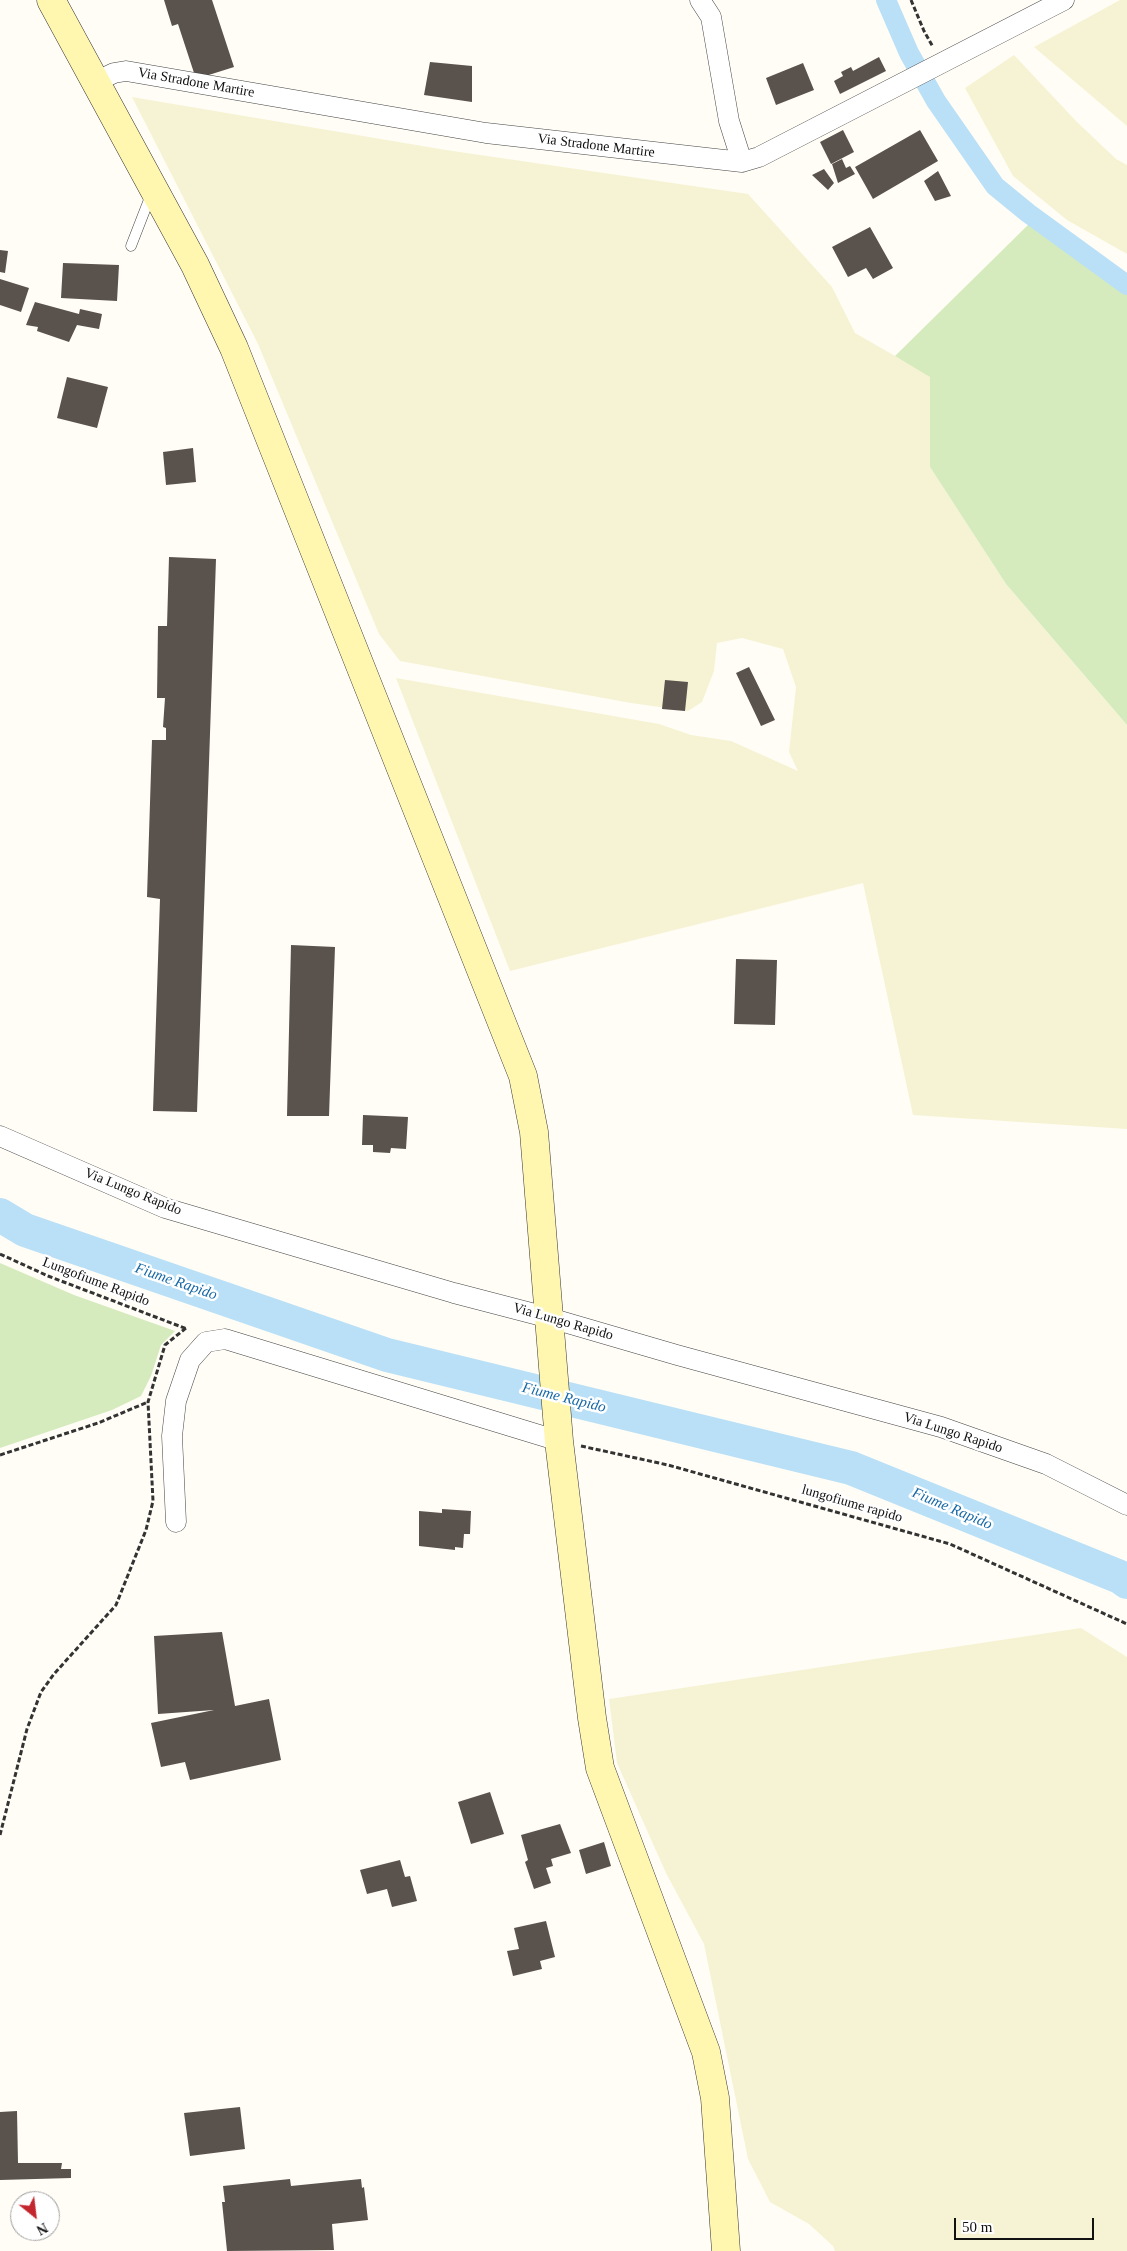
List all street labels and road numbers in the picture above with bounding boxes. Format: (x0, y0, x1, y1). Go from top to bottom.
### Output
street label: Via Stradone Martire (136, 64, 256, 102)
street label: Via Stradone Martire (536, 130, 656, 162)
street label: Via Lungo Rapido (82, 1165, 184, 1219)
street label: Lungofiume Rapido (40, 1254, 152, 1310)
street label: Via Lungo Rapido (511, 1300, 615, 1344)
street label: Via Lungo Rapido (901, 1409, 1005, 1457)
street label: lungofiume rapido (800, 1482, 904, 1526)

